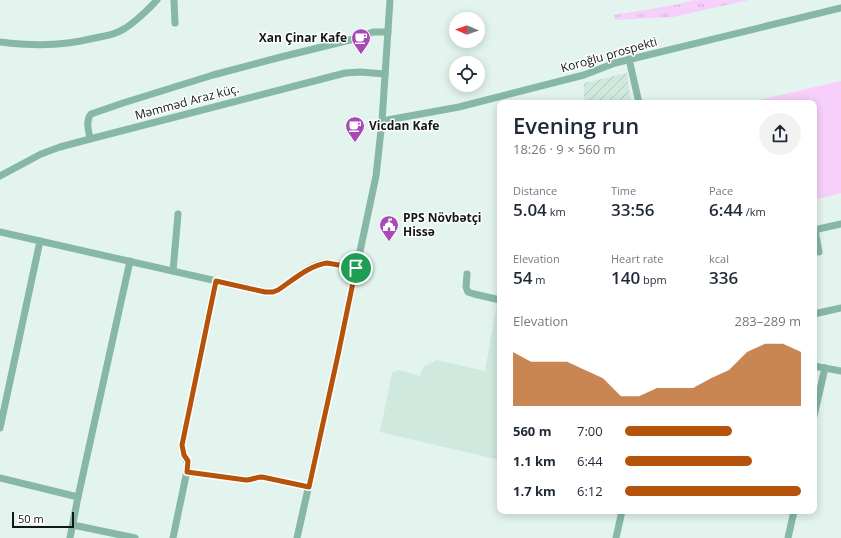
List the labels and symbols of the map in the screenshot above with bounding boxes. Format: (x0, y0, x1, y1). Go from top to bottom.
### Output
north arrow (449, 12, 485, 48)
cafe icon: Xan Çinar Kafe (350, 27, 372, 55)
place label: Xan Çinar Kafe (259, 29, 347, 46)
street label: Koroğlu prospekti (559, 33, 659, 76)
street label: Məmməd Araz küç. (133, 79, 241, 124)
cafe icon: Vicdan Kafe (344, 115, 366, 143)
place label: Vicdan Kafe (369, 117, 439, 134)
place label: PPS Növbətçi Hissə (403, 209, 482, 240)
public building icon: PPS Növbətçi Hissə (378, 214, 400, 242)
pin (339, 251, 373, 285)
scale bar (12, 510, 74, 529)

